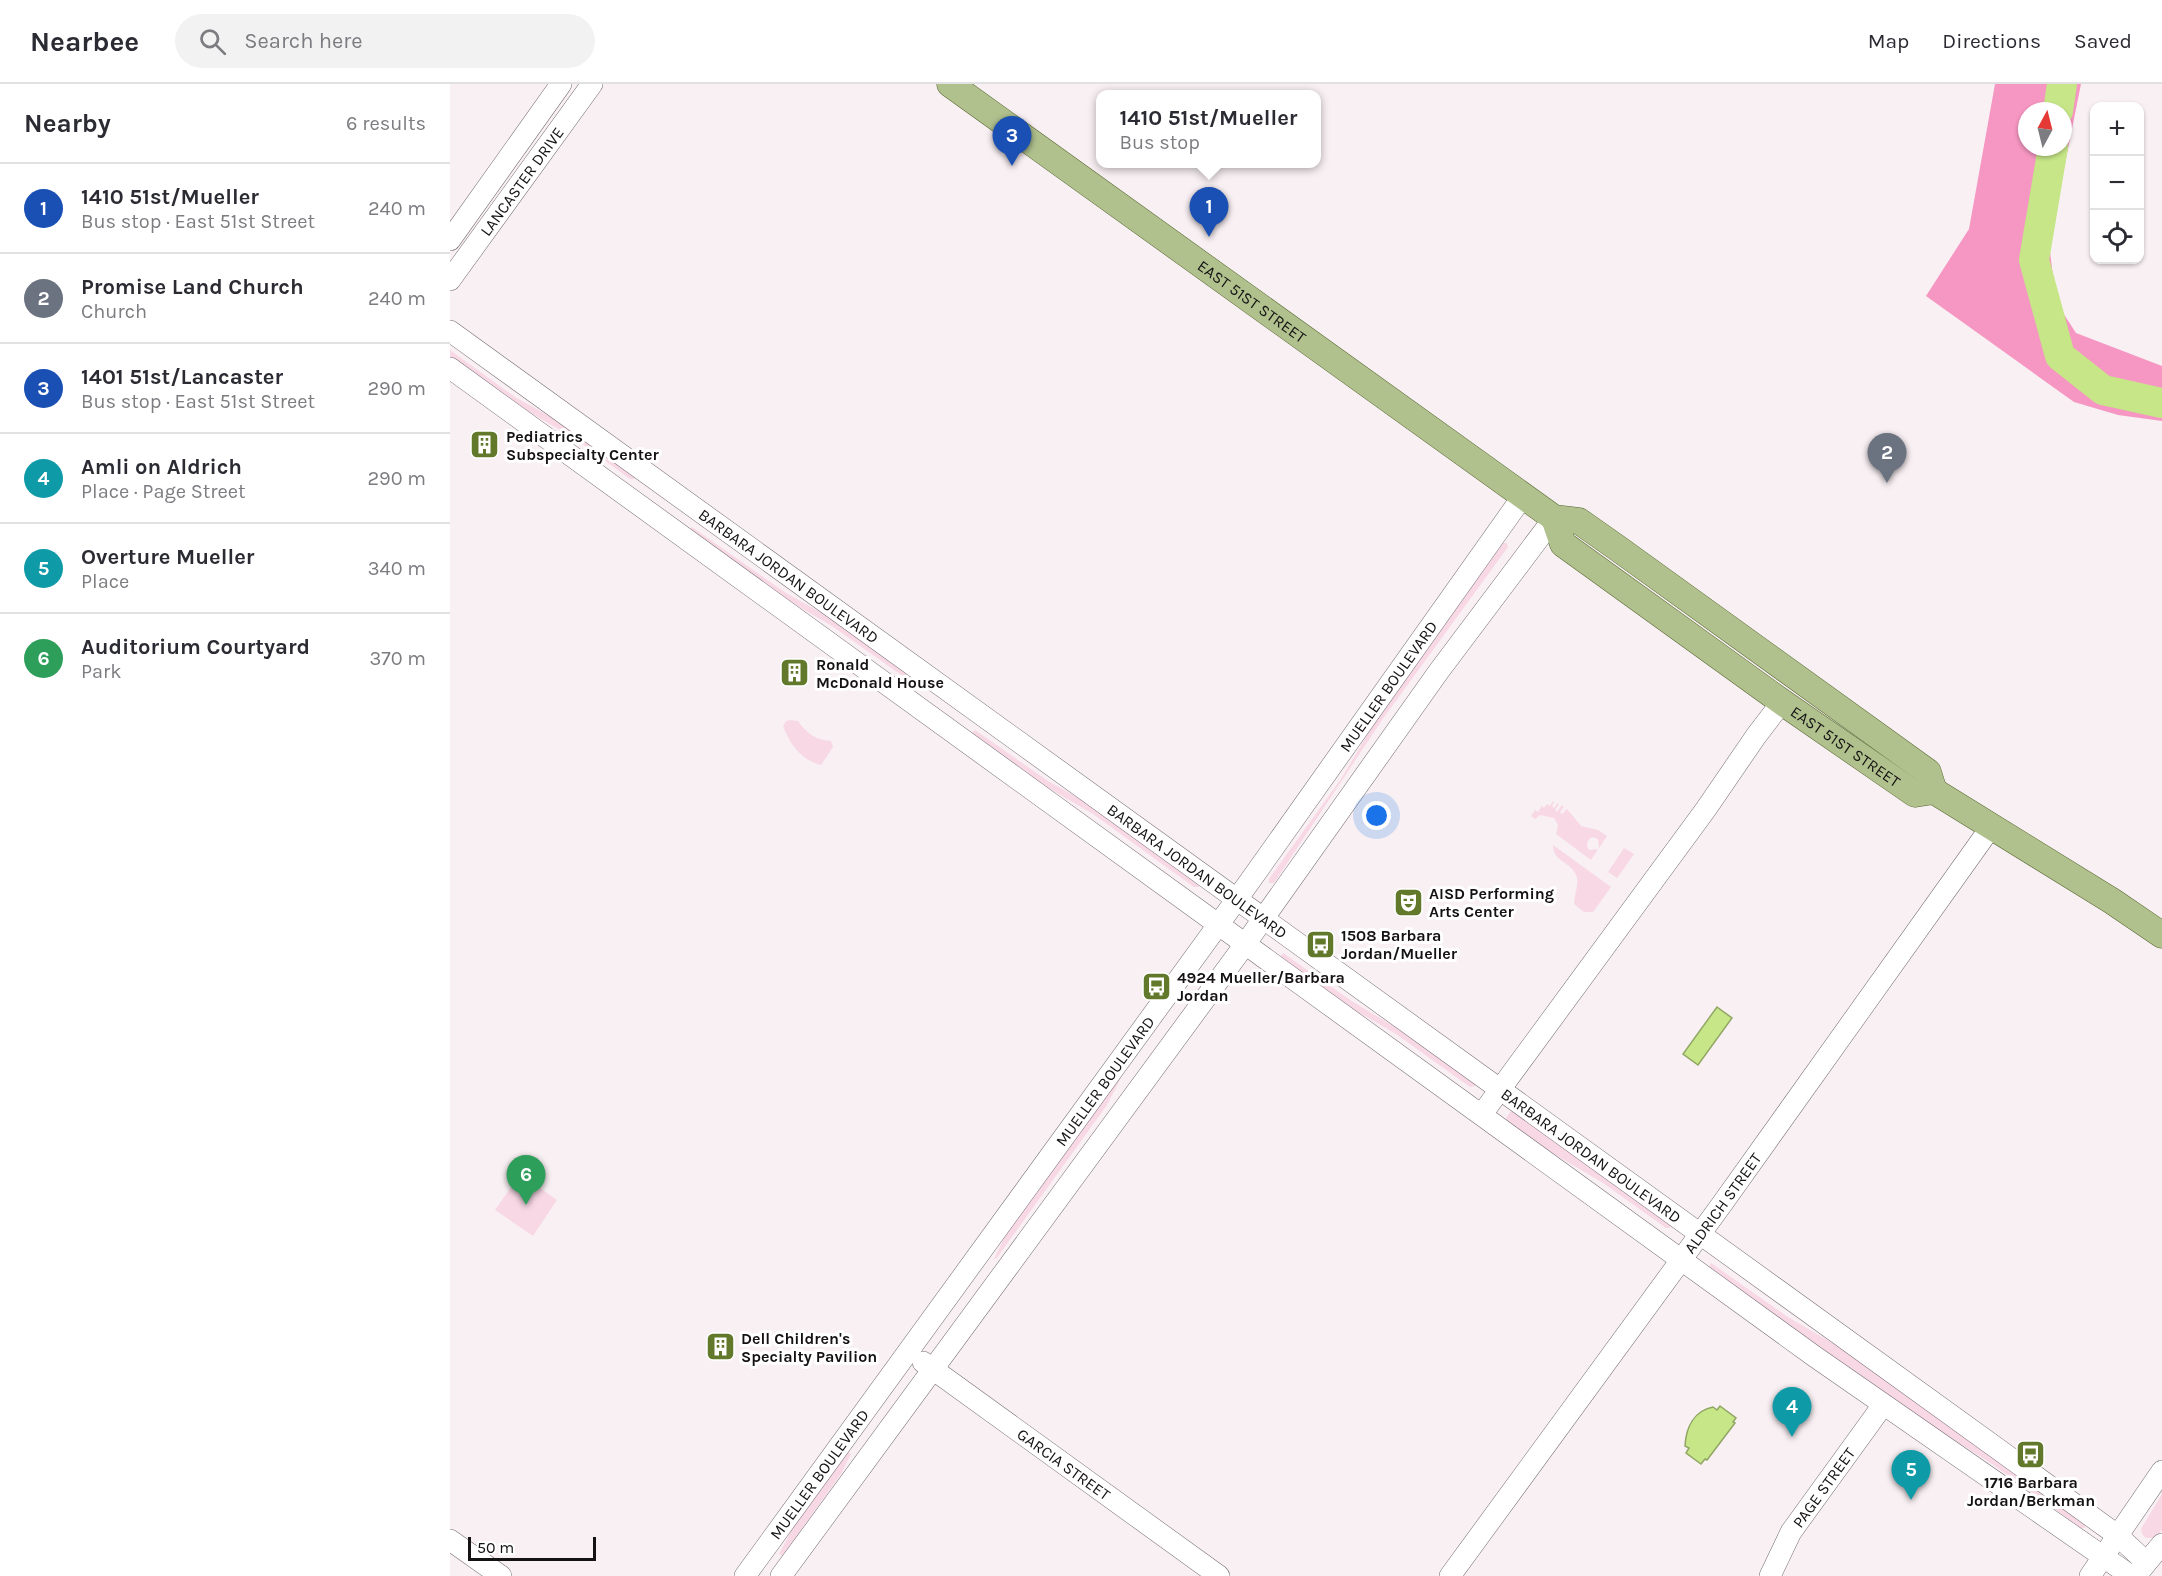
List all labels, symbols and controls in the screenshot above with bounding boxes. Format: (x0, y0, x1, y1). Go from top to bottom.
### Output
search box (175, 14, 595, 68)
text: Nearbee (30, 25, 139, 58)
icon: search (196, 25, 229, 58)
text: Search here (244, 28, 363, 54)
text: Map (1868, 29, 1909, 53)
text: Directions (1942, 29, 2041, 53)
text: Saved (2074, 29, 2132, 53)
popup (1096, 90, 1321, 168)
north arrow (2018, 102, 2072, 156)
map controls (2090, 102, 2144, 264)
button: + (2090, 102, 2144, 156)
text: 1410 51st/Mueller (1120, 105, 1297, 131)
text: Nearby (24, 108, 111, 139)
text: 6 results (346, 112, 426, 135)
pin: 3 (992, 116, 1032, 166)
street label: LANCASTER DRIVE (476, 123, 567, 239)
text: Bus stop (1120, 131, 1200, 154)
button: − (2090, 156, 2144, 210)
text: 1410 51st/Mueller (81, 184, 259, 210)
pin: 1 (1190, 188, 1228, 237)
text: 1 (40, 197, 47, 220)
text: 240 m (368, 197, 426, 220)
text: Bus stop · East 51st Street (81, 210, 315, 233)
button: locate (2090, 210, 2144, 264)
street label: EAST 51ST STREET (1194, 256, 1310, 346)
text: Promise Land Church (81, 274, 304, 300)
text: 2 (37, 287, 50, 310)
text: 240 m (368, 287, 426, 310)
text: Church (81, 300, 147, 323)
text: 1401 51st/Lancaster (81, 364, 283, 390)
text: 3 (37, 377, 50, 400)
text: 290 m (367, 377, 426, 400)
text: Bus stop · East 51st Street (81, 390, 315, 413)
place label: Pediatrics Subspecialty Center (506, 427, 659, 464)
building icon: Pediatrics Subspecialty Center (469, 429, 501, 461)
pin: 2 (1868, 434, 1906, 483)
text: Amli on Aldrich (81, 454, 242, 480)
text: 4 (38, 467, 49, 490)
text: 290 m (367, 467, 426, 490)
text: Place · Page Street (81, 480, 246, 503)
street label: BARBARA JORDAN BOULEVARD (695, 504, 883, 647)
text: Overture Mueller (81, 544, 254, 570)
text: 5 (38, 557, 49, 580)
text: 340 m (368, 557, 426, 580)
text: Place (81, 570, 129, 593)
street label: MUELLER BOULEVARD (1335, 617, 1441, 755)
text: Auditorium Courtyard (81, 634, 310, 660)
text: 6 (37, 647, 50, 670)
text: 370 m (369, 647, 426, 670)
place label: Ronald McDonald House (816, 655, 944, 692)
building icon: Ronald McDonald House (779, 657, 811, 689)
text: Park (81, 660, 122, 683)
street label: EAST 51ST STREET (1787, 702, 1904, 791)
street label: BARBARA JORDAN BOULEVARD (1104, 799, 1291, 942)
your location (1362, 801, 1391, 830)
place label: AISD Performing Arts Center (1429, 884, 1554, 921)
theatre icon: AISD Performing Arts Center (1392, 886, 1424, 918)
place label: 1508 Barbara Jordan/Mueller (1341, 926, 1458, 963)
bus stop icon: 1508 Barbara Jordan/Mueller (1304, 928, 1336, 960)
place label: 4924 Mueller/Barbara Jordan (1177, 968, 1345, 1005)
bus stop icon: 4924 Mueller/Barbara Jordan (1140, 970, 1172, 1002)
street label: MUELLER BOULEVARD (1051, 1012, 1158, 1150)
street label: BARBARA JORDAN BOULEVARD (1498, 1084, 1685, 1227)
street label: ALDRICH STREET (1680, 1149, 1765, 1257)
pin: 6 (506, 1156, 546, 1205)
place label: Dell Children's Specialty Pavilion (741, 1329, 877, 1366)
building icon: Dell Children's Specialty Pavilion (704, 1331, 736, 1363)
pin: 4 (1772, 1388, 1812, 1437)
street label: MUELLER BOULEVARD (766, 1405, 873, 1543)
street label: GARCIA STREET (1014, 1424, 1114, 1504)
bus stop icon: 1716 Barbara Jordan/Berkman (2015, 1438, 2047, 1470)
street label: PAGE STREET (1788, 1444, 1859, 1531)
pin: 5 (1892, 1450, 1930, 1500)
place label: 1716 Barbara Jordan/Berkman (1967, 1473, 2095, 1510)
scale bar (468, 1534, 596, 1562)
text: 50 m (477, 1538, 514, 1557)

